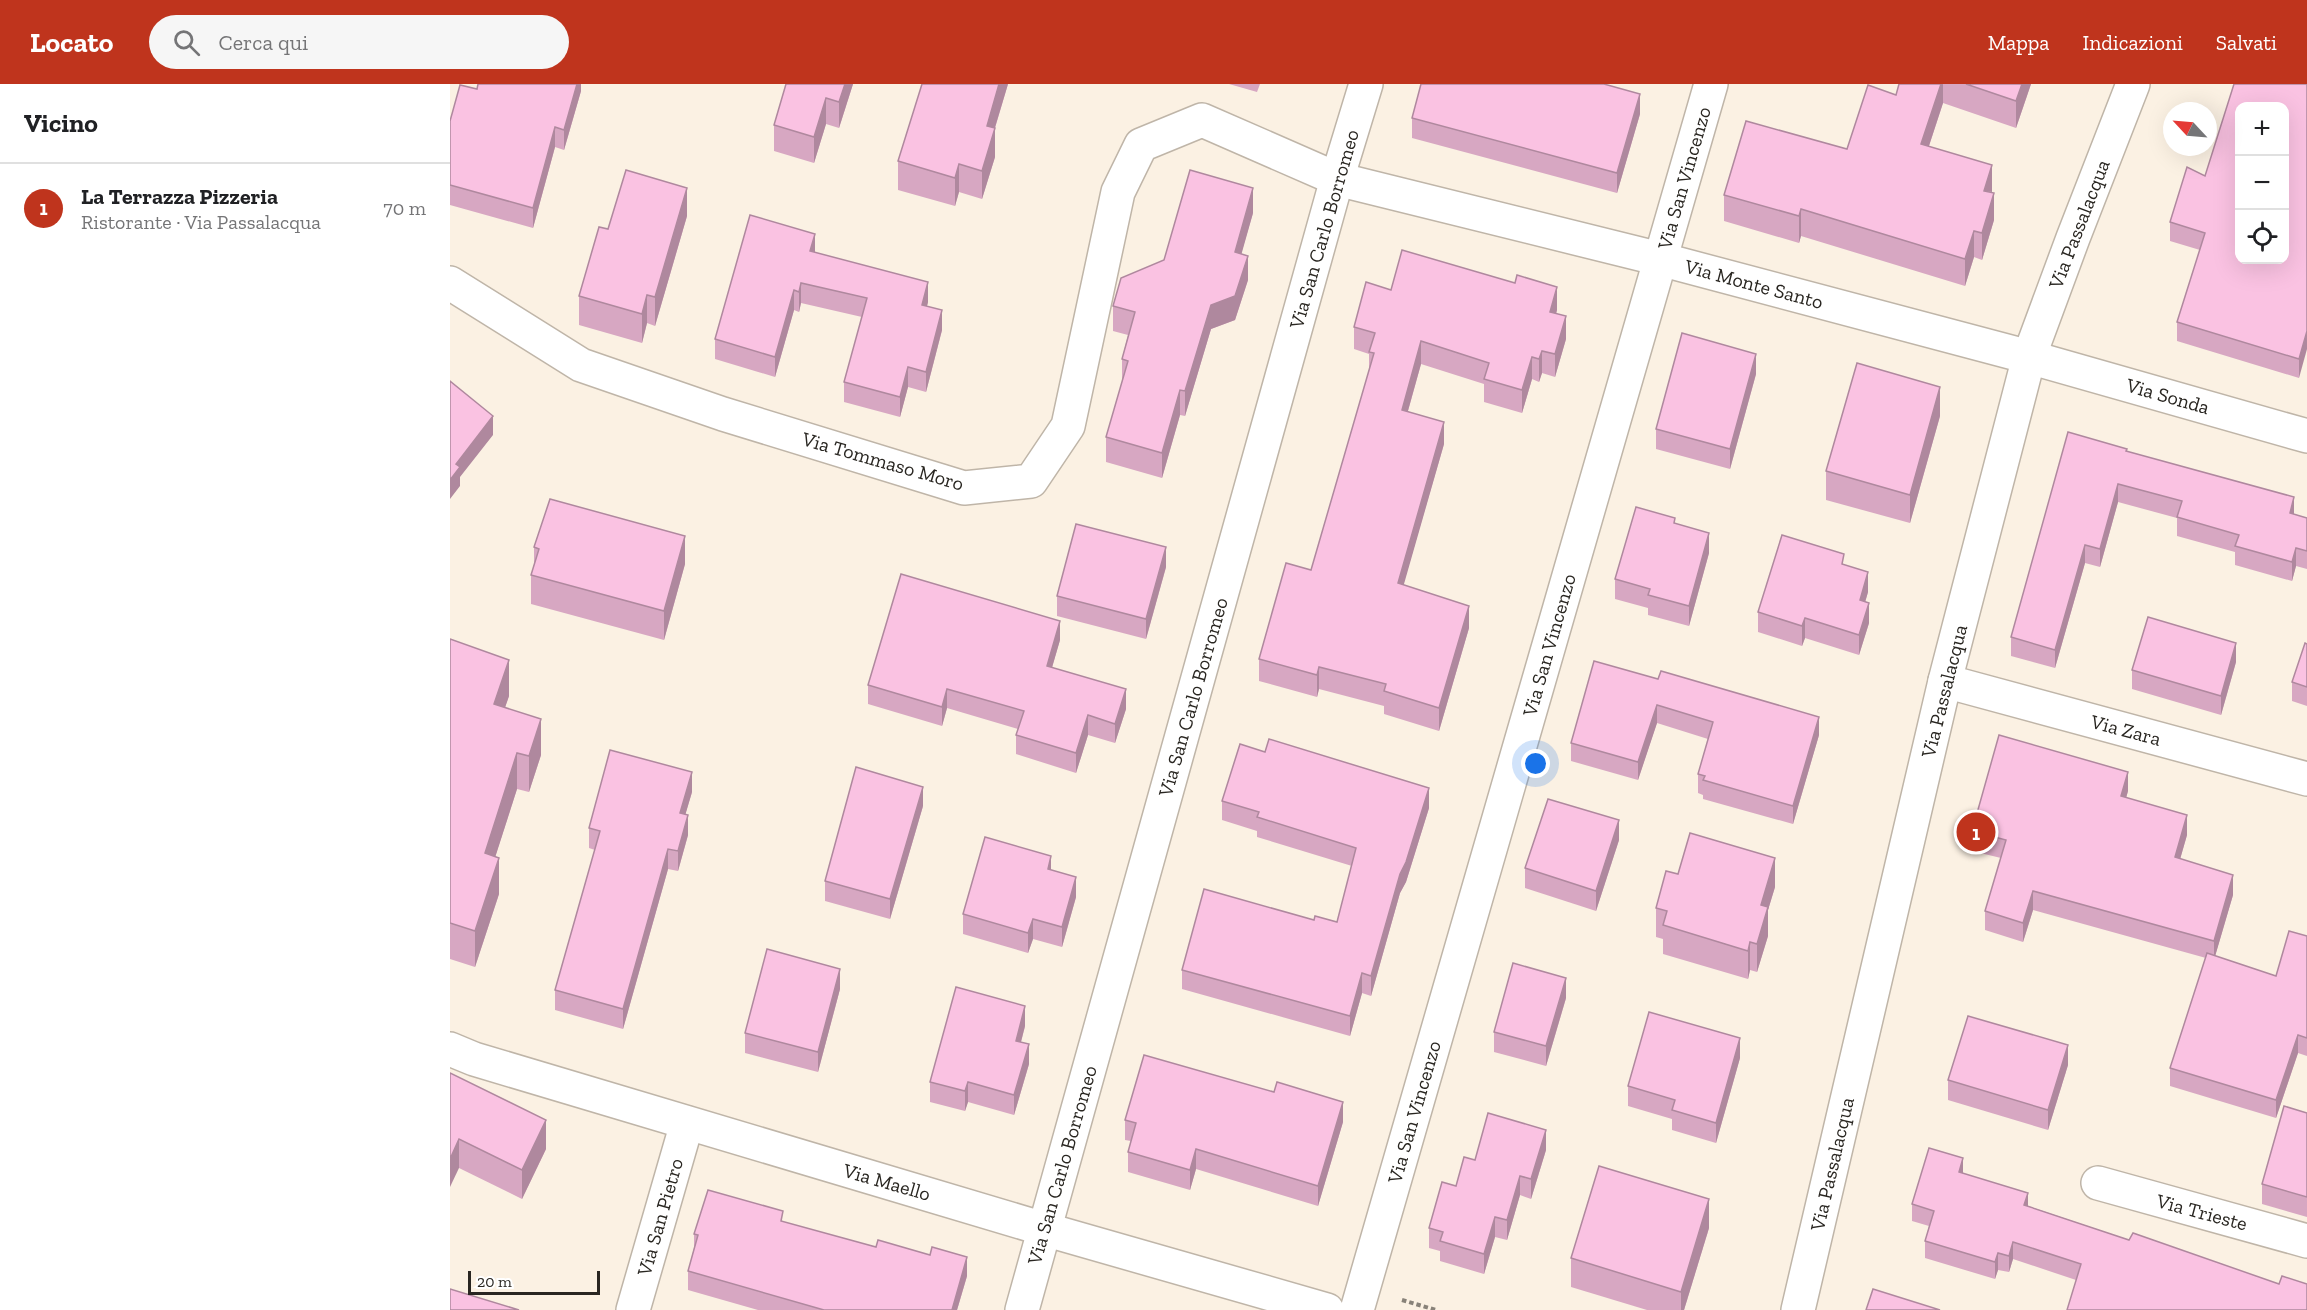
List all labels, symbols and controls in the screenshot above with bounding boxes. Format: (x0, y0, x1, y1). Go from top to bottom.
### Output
search box (149, 15, 569, 69)
text: Locato (30, 26, 113, 59)
icon: search (170, 26, 203, 59)
text: Cerca qui (218, 29, 308, 56)
text: Mappa (1988, 30, 2049, 55)
text: Indicazioni (2082, 30, 2183, 55)
text: Salvati (2216, 30, 2277, 55)
north arrow (2163, 102, 2217, 156)
map controls (2235, 102, 2289, 264)
button: + (2235, 102, 2289, 156)
street label: Via San Vincenzo (1652, 104, 1716, 253)
text: Vicino (24, 107, 98, 139)
street label: Via San Carlo Borromeo (1284, 127, 1364, 332)
street label: Via Passalacqua (2043, 156, 2115, 293)
button: − (2235, 156, 2289, 210)
text: La Terrazza Pizzeria (81, 183, 278, 210)
text: 1 (39, 196, 48, 220)
text: 70 m (383, 196, 426, 220)
text: Ristorante · Via Passalacqua (81, 210, 321, 234)
button: locate (2235, 210, 2289, 264)
street label: Via Monte Santo (1681, 254, 1826, 314)
street label: Via Sonda (2123, 372, 2213, 419)
street label: Via Tommaso Moro (798, 426, 967, 496)
street label: Via San Vincenzo (1517, 571, 1581, 720)
street label: Via San Carlo Borromeo (1153, 595, 1233, 800)
street label: Via Passalacqua (1916, 622, 1972, 761)
street label: Via Zara (2087, 709, 2164, 751)
your location (1521, 749, 1550, 778)
pin: 1 (1956, 810, 1996, 855)
street label: Via San Vincenzo (1382, 1038, 1446, 1187)
street label: Via San Carlo Borromeo (1022, 1063, 1102, 1268)
street label: Via Passalacqua (1805, 1095, 1859, 1234)
street label: Via San Pietro (631, 1155, 688, 1280)
street label: Via Maello (840, 1158, 933, 1206)
street label: Via Trieste (2153, 1188, 2250, 1236)
scale bar (468, 1268, 600, 1296)
text: 20 m (477, 1272, 512, 1291)

